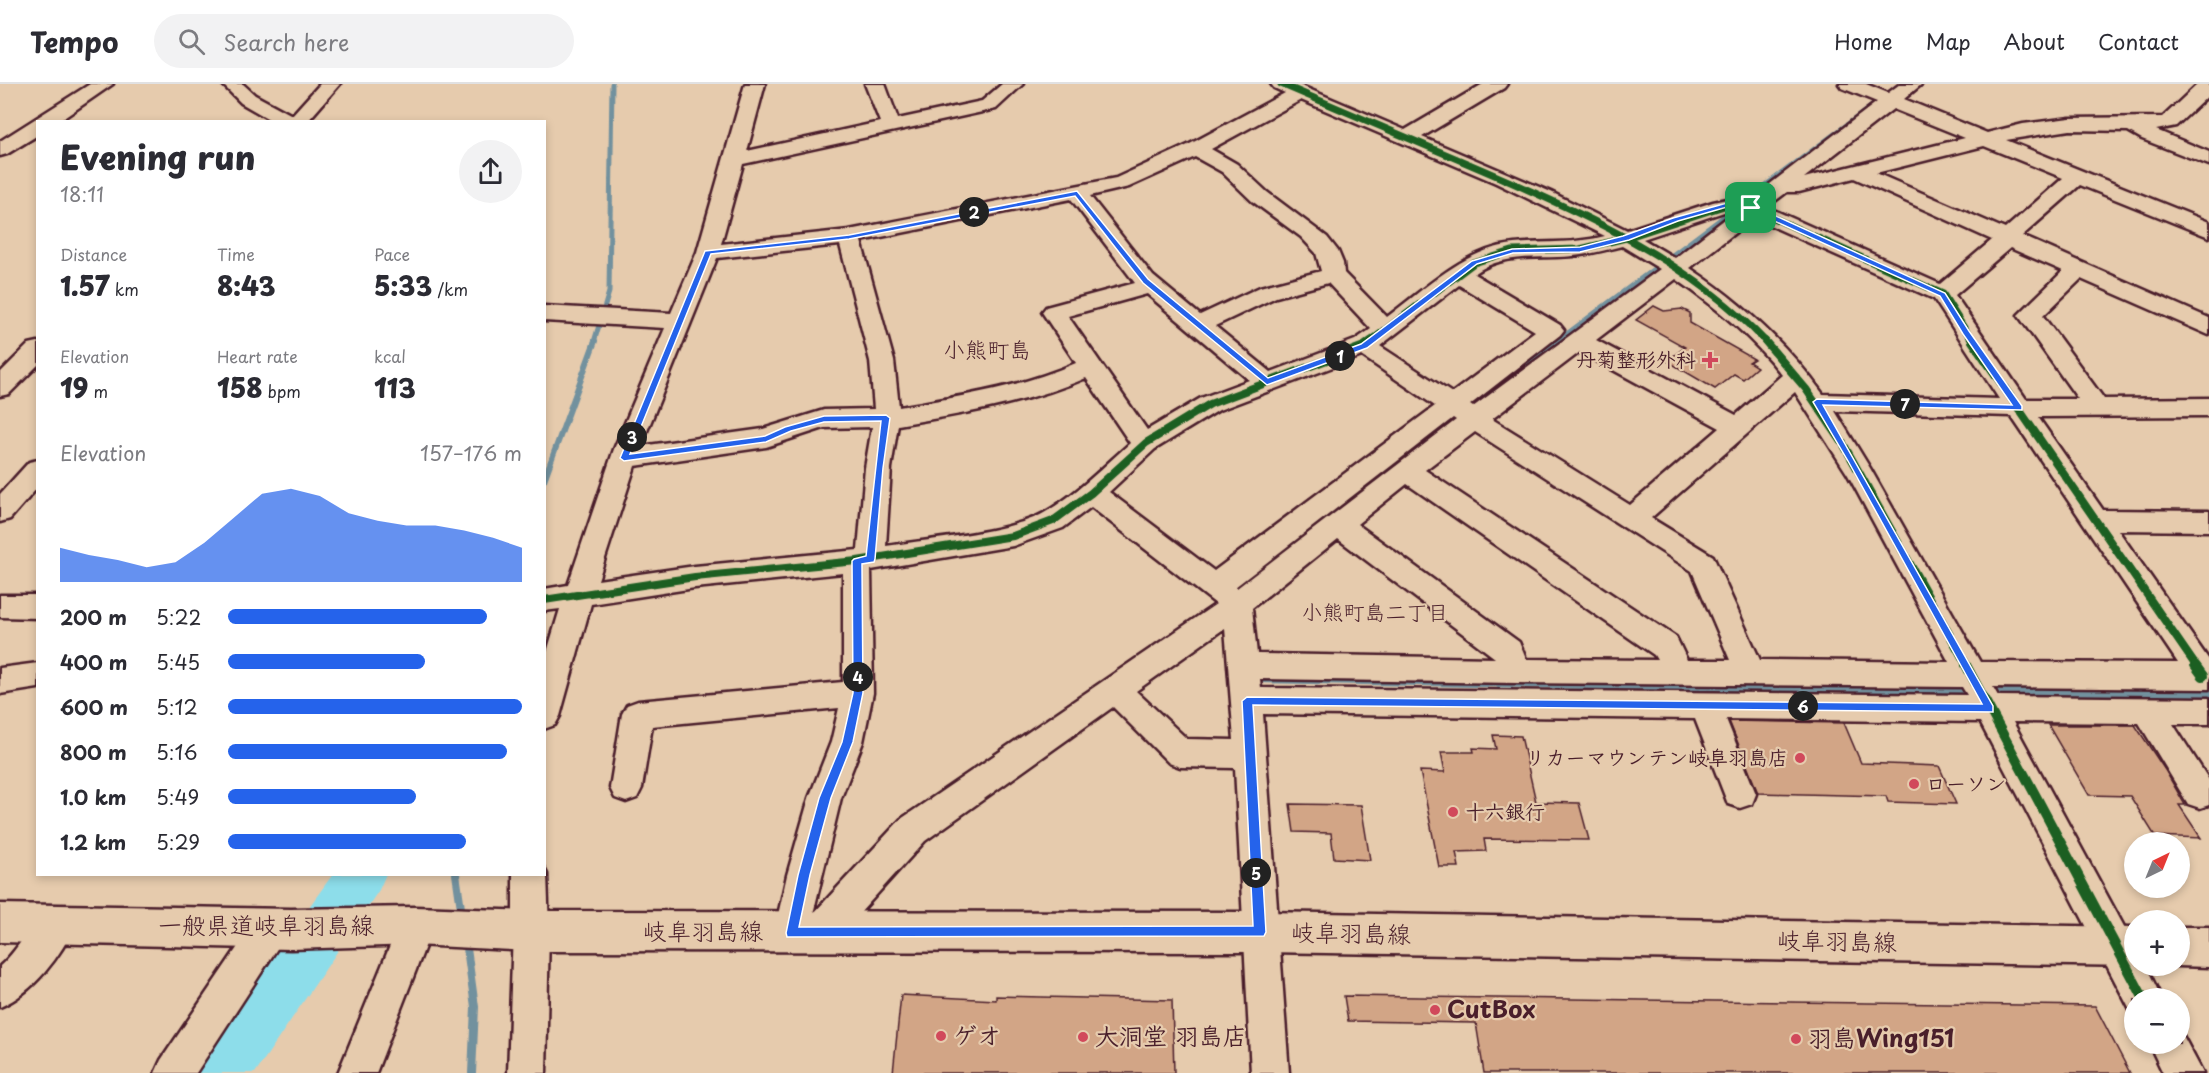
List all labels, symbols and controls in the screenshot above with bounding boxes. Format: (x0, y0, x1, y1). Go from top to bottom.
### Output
search box (154, 14, 574, 68)
text: Tempo (30, 20, 118, 63)
icon: search (175, 25, 208, 58)
text: Search here (223, 25, 349, 58)
text: Home (1834, 25, 1893, 57)
text: Map (1926, 25, 1971, 57)
text: About (2004, 25, 2065, 57)
text: Contact (2098, 25, 2179, 57)
text: Evening run (60, 131, 255, 181)
button: share (459, 140, 522, 203)
text: 18:11 (60, 179, 104, 209)
pin (1725, 182, 1776, 233)
icon: arrive (1734, 191, 1767, 224)
pin: 2 (959, 197, 989, 227)
text: 2 (968, 200, 980, 224)
text: Distance (60, 242, 127, 266)
text: Time (217, 242, 255, 266)
text: Pace (374, 242, 410, 266)
text: 1.57 (60, 266, 110, 305)
text: 8:43 (217, 266, 276, 305)
text: 5:33 (374, 266, 432, 305)
text: km (110, 277, 139, 301)
text: /km (432, 277, 468, 301)
district label: 小熊町島 (943, 332, 1031, 365)
pin: 1 (1325, 341, 1355, 371)
text: Elevation (60, 344, 129, 368)
text: Heart rate (217, 344, 298, 368)
text: kcal (374, 344, 406, 368)
text: 1 (1336, 344, 1344, 368)
place label: 丹菊整形外科 (1576, 344, 1696, 374)
marker: 丹菊整形外科 (1701, 351, 1719, 369)
text: 19 (60, 368, 88, 407)
text: 158 (217, 368, 263, 407)
text: 113 (374, 368, 416, 407)
text: m (88, 379, 108, 403)
text: bpm (263, 379, 301, 403)
pin: 7 (1890, 389, 1920, 419)
text: 7 (1900, 392, 1910, 416)
pin: 3 (617, 422, 647, 452)
text: 3 (627, 425, 637, 449)
text: Elevation (60, 438, 146, 468)
text: 157–176 m (420, 438, 522, 468)
district label: 小熊町島二丁目 (1302, 595, 1449, 627)
text: 200 m (60, 602, 127, 632)
text: 5:22 (156, 602, 201, 632)
text: 400 m (60, 647, 128, 677)
text: 5:45 (156, 647, 200, 677)
pin: 4 (843, 662, 873, 692)
text: 4 (853, 665, 863, 689)
pin: 6 (1788, 691, 1818, 721)
text: 600 m (60, 692, 128, 722)
text: 5:12 (156, 692, 198, 722)
text: 6 (1797, 694, 1809, 718)
text: 800 m (60, 737, 127, 767)
text: 5:16 (156, 737, 198, 767)
place label: リカーマウンテン岐阜羽島店 (1526, 742, 1788, 772)
marker: リカーマウンテン岐阜羽島店 (1793, 751, 1807, 765)
place label: ローソン (1926, 768, 2006, 798)
marker: ローソン (1907, 777, 1921, 791)
text: 1.0 km (60, 782, 127, 812)
text: 5:49 (156, 782, 199, 812)
place label: 十六銀行 (1465, 796, 1545, 826)
marker: 十六銀行 (1446, 805, 1460, 819)
text: 1.2 km (60, 827, 126, 857)
text: 5:29 (156, 827, 200, 857)
north arrow (2124, 832, 2190, 898)
map controls (2124, 832, 2190, 1054)
pin: 5 (1241, 858, 1271, 888)
text: 5 (1251, 861, 1261, 885)
street label: 一般県道岐阜羽島線 (158, 906, 374, 942)
button: + (2124, 910, 2190, 976)
street label: 岐阜羽島線 (643, 912, 763, 948)
street label: 岐阜羽島線 (1291, 913, 1411, 951)
street label: 岐阜羽島線 (1777, 921, 1897, 959)
button: − (2124, 988, 2190, 1054)
place label: CutBox (1447, 990, 1535, 1026)
marker: CutBox (1428, 1003, 1442, 1017)
place label: ゲオ (953, 1016, 1001, 1052)
place label: 大洞堂 羽島店 (1095, 1017, 1247, 1053)
place label: 羽島Wing151 (1808, 1019, 1954, 1055)
marker: ゲオ (934, 1029, 948, 1043)
marker: 大洞堂 羽島店 (1076, 1030, 1090, 1044)
marker: 羽島Wing151 (1789, 1032, 1803, 1046)

